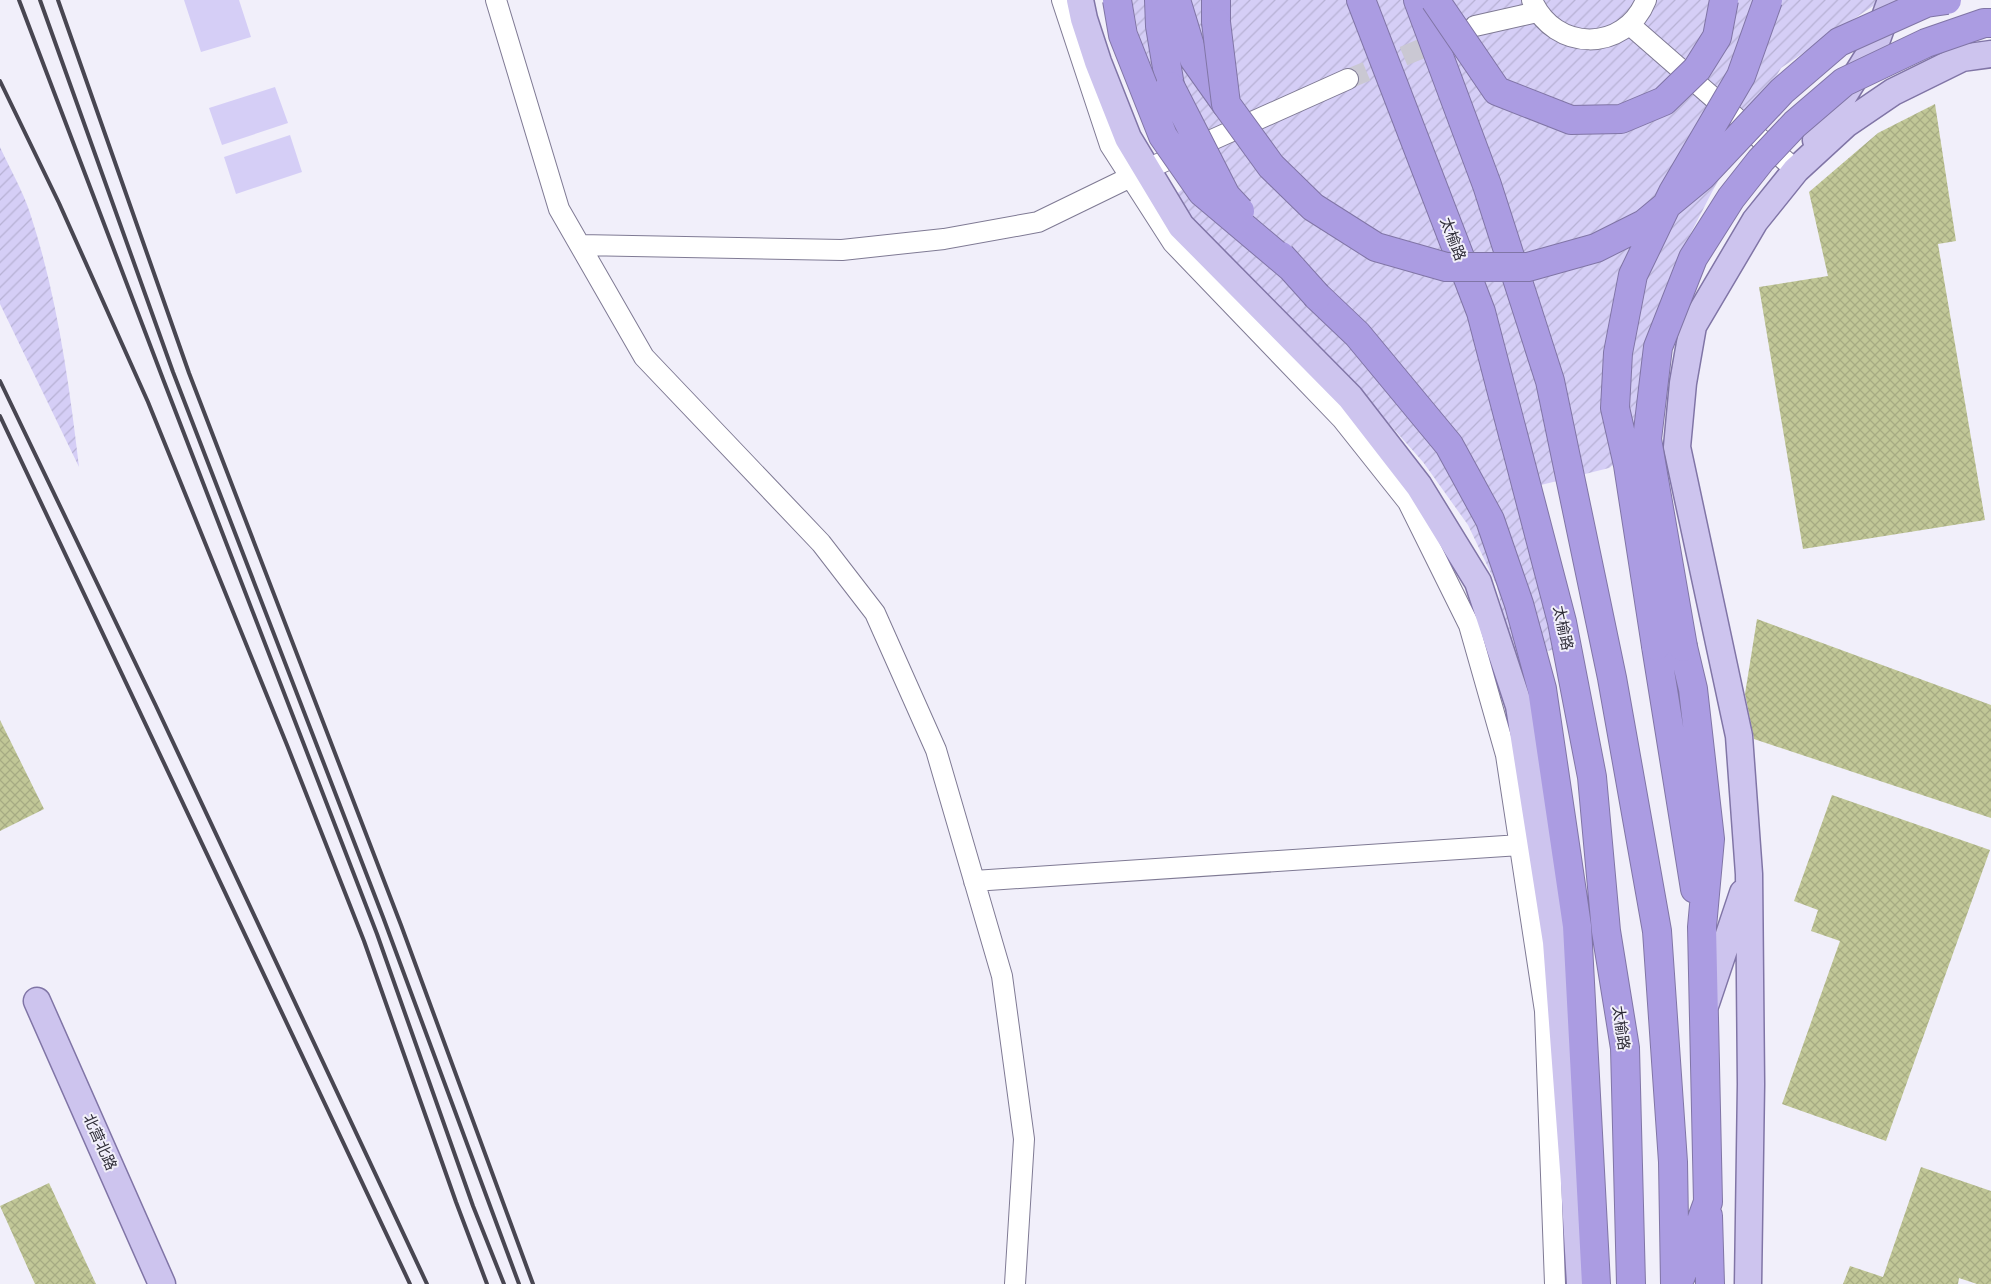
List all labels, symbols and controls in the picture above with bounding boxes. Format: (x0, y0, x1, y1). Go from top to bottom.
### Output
street label: 太榆路 (1437, 214, 1470, 263)
street label: 太榆路 (1550, 604, 1577, 652)
street label: 太榆路 (1609, 1004, 1634, 1052)
street label: 北营北路 (80, 1111, 121, 1173)

